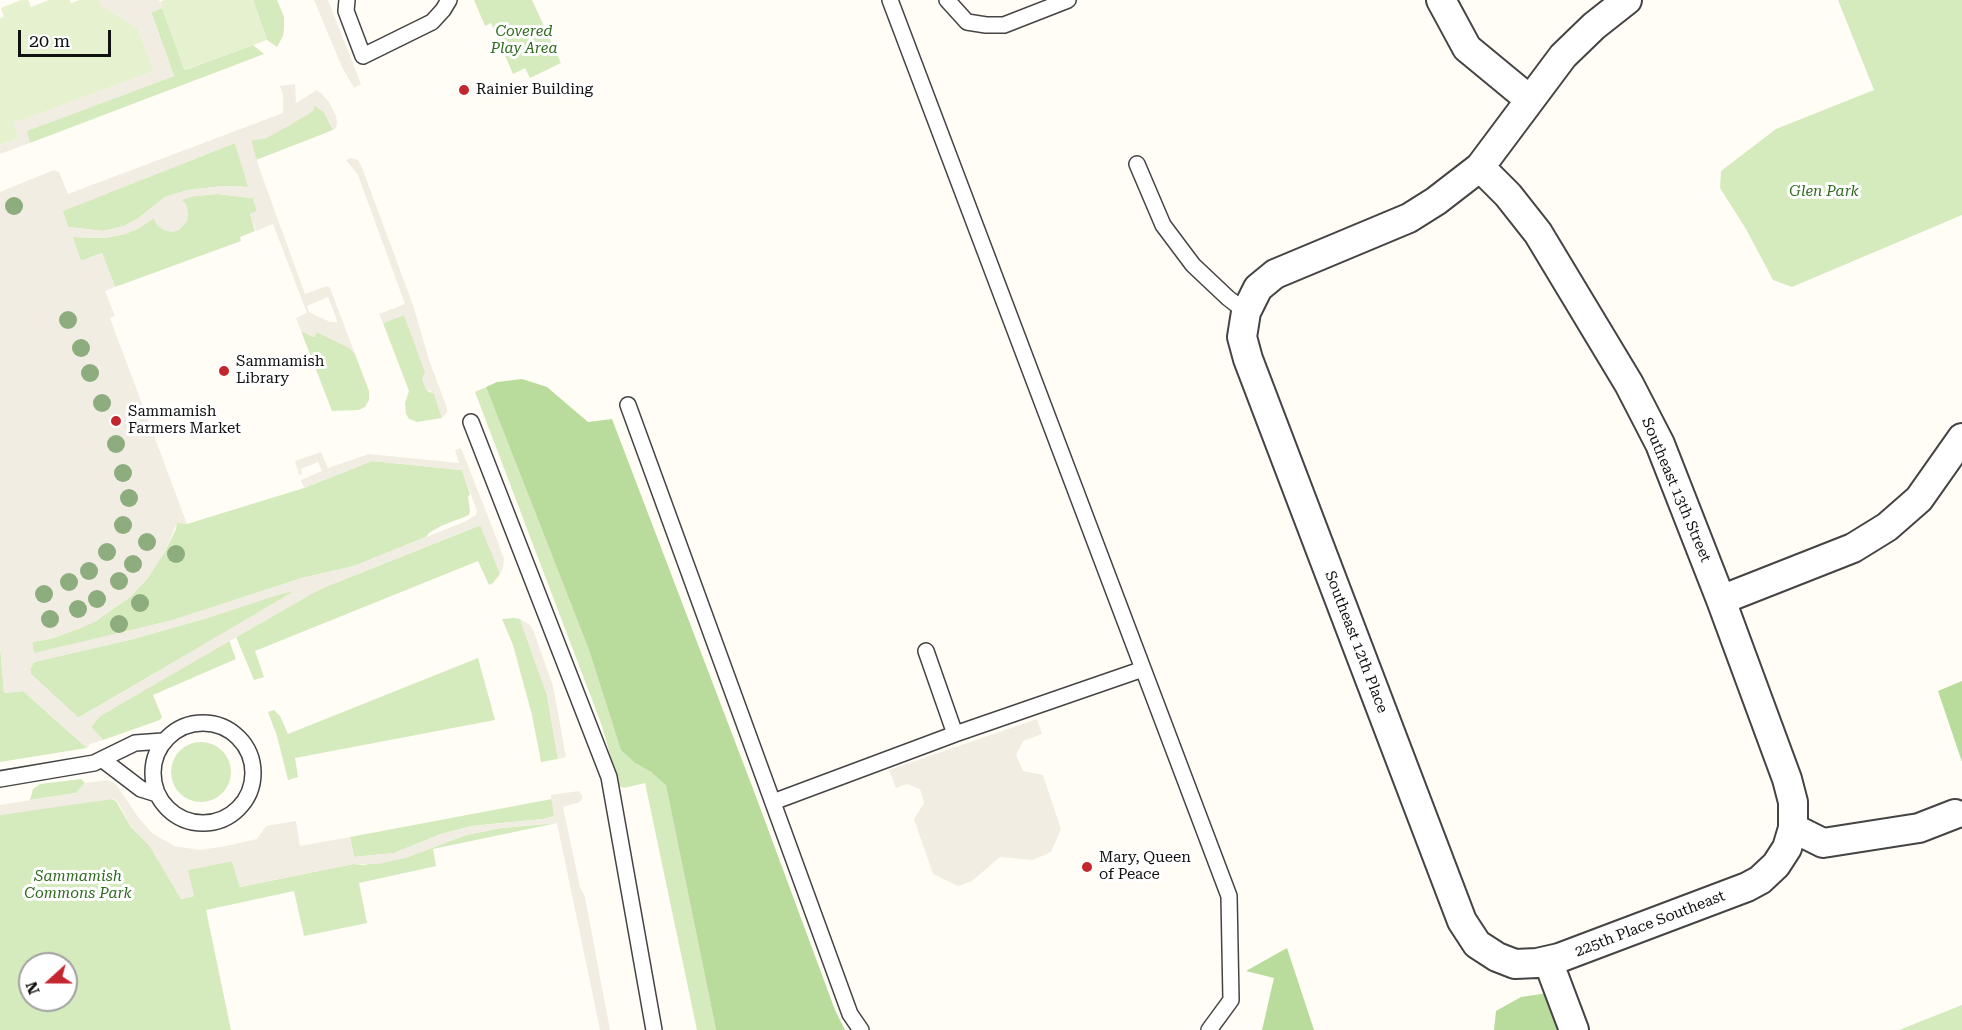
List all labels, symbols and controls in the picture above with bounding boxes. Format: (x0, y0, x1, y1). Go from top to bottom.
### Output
scale bar (21, 18, 114, 56)
park label: Covered Play Area (491, 23, 557, 58)
text: 20 m (29, 30, 70, 51)
place label: Rainier Building (476, 81, 593, 99)
marker: Rainier Building (457, 83, 471, 97)
park label: Glen Park (1789, 183, 1859, 201)
place label: Sammamish Library (236, 353, 324, 388)
marker: Sammamish Library (217, 364, 231, 378)
place label: Sammamish Farmers Market (128, 403, 241, 438)
marker: Sammamish Farmers Market (109, 414, 123, 428)
street label: Southeast 13th Street (1637, 415, 1715, 565)
street label: Southeast 12th Place (1321, 568, 1391, 716)
place label: Mary, Queen of Peace (1099, 849, 1191, 884)
marker: Mary, Queen of Peace (1080, 860, 1094, 874)
park label: Sammamish Commons Park (24, 868, 132, 903)
street label: 225th Place Southeast (1572, 887, 1728, 961)
north arrow (18, 952, 78, 1012)
text: N (22, 979, 44, 997)

